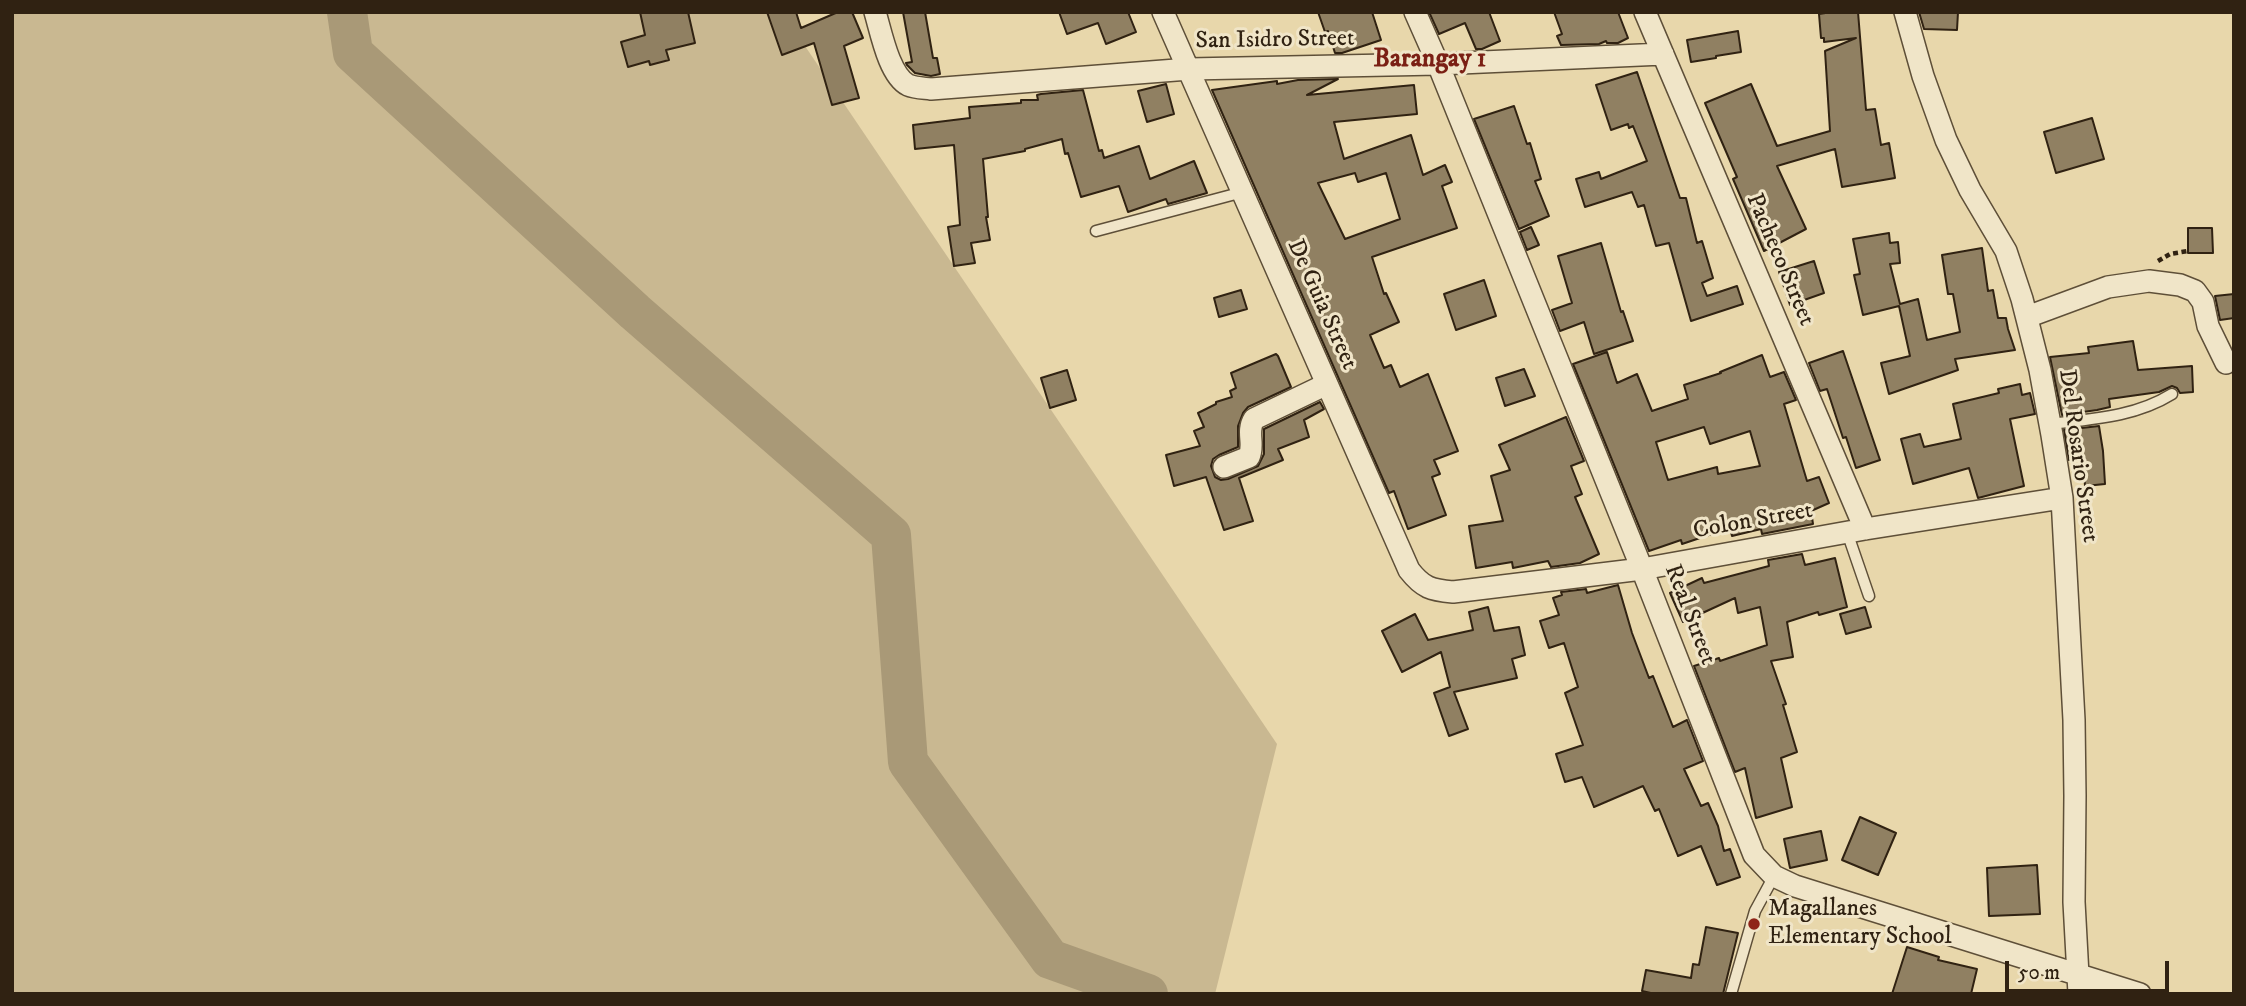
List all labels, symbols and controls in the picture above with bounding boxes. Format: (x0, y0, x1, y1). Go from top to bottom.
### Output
street label: San Isidro Street (1195, 25, 1355, 57)
district label: Barangay 1 (1374, 45, 1486, 77)
street label: Pacheco Street (1738, 190, 1820, 330)
street label: De Guia Street (1279, 235, 1363, 375)
street label: Del Rosario Street (2051, 368, 2103, 544)
street label: Colon Street (1691, 497, 1815, 547)
street label: Real Street (1657, 561, 1721, 669)
place label: Magallanes Elementary School (1768, 896, 1952, 952)
marker: Magallanes Elementary School (1746, 916, 1762, 932)
scale bar (2008, 946, 2172, 990)
text: 50 m (2018, 960, 2060, 986)

